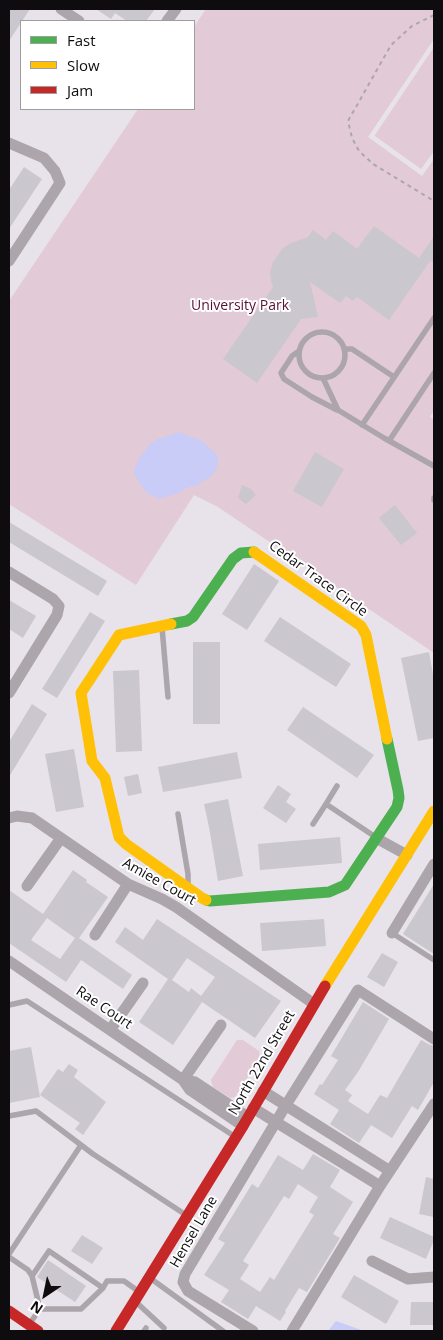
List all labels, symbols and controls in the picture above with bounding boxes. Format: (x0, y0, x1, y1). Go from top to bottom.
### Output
legend (20, 20, 195, 110)
text: Fast (67, 30, 96, 50)
text: Slow (67, 55, 100, 75)
text: Jam (67, 80, 93, 100)
park label: University Park (191, 298, 289, 314)
street label: Cedar Trace Circle (265, 538, 371, 620)
street label: Amiee Court (119, 855, 199, 909)
street label: Rae Court (73, 983, 135, 1033)
street label: North 22nd Street (225, 1008, 299, 1118)
street label: Hensel Lane (167, 1193, 221, 1271)
north arrow (20, 1270, 70, 1320)
text: N (26, 1297, 46, 1319)

